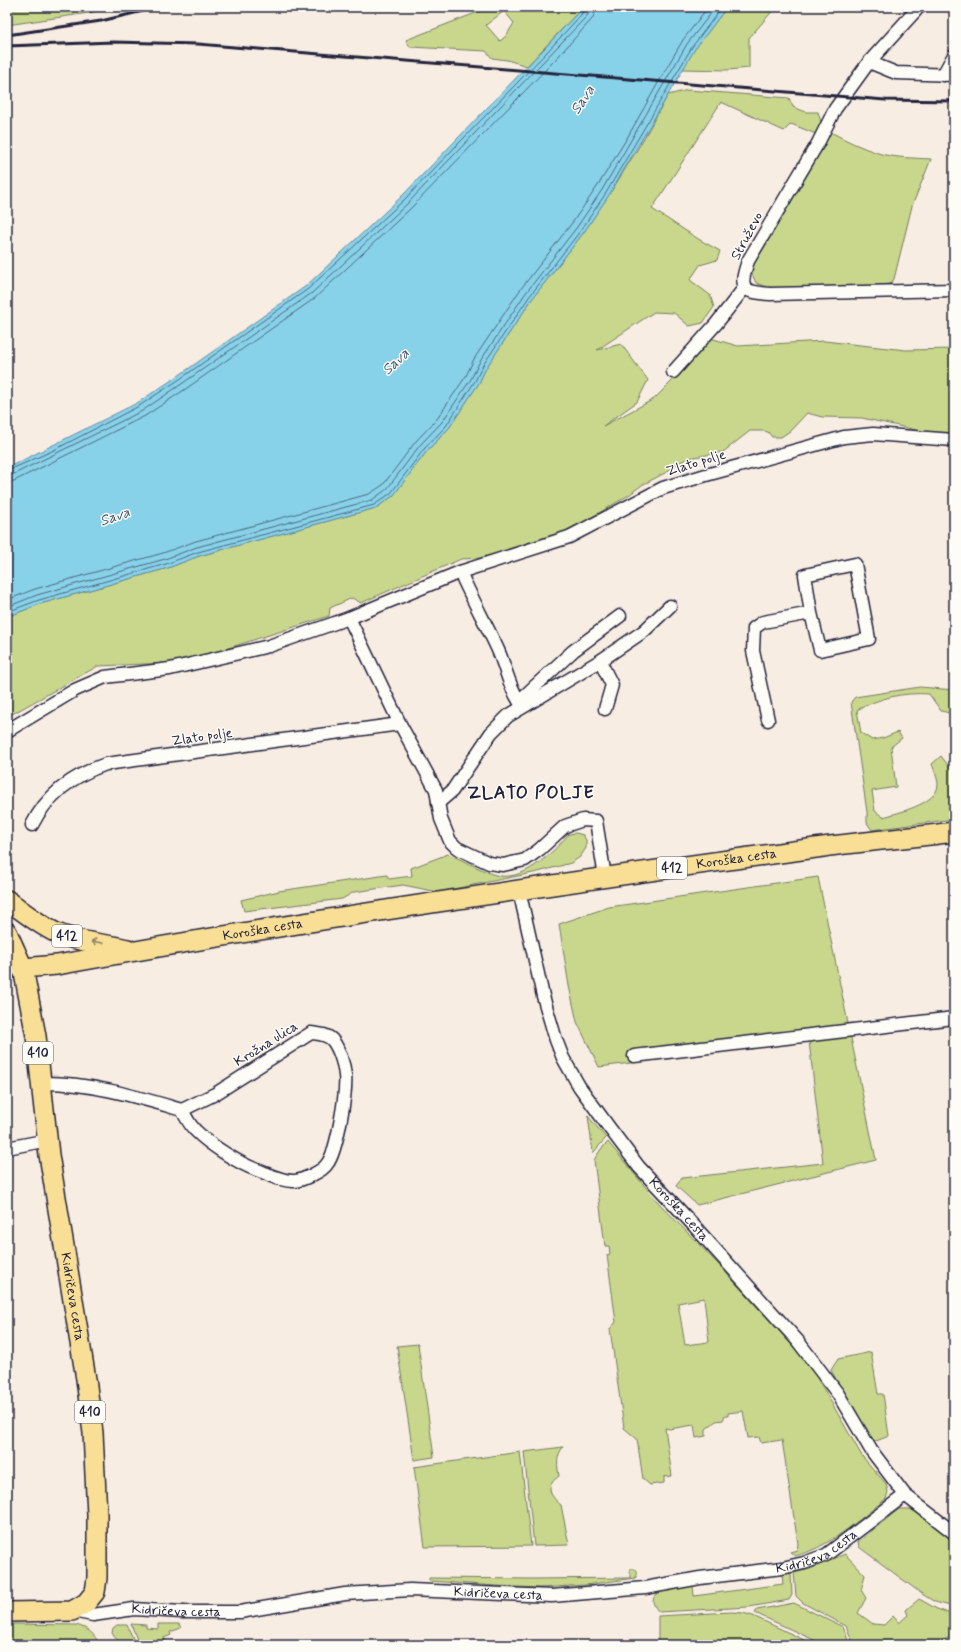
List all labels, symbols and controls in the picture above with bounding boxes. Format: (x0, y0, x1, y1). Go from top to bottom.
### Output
water label: Sava (566, 81, 600, 118)
street label: Struževo (727, 209, 767, 263)
water label: Sava (378, 344, 415, 380)
street label: Zlato polje (664, 445, 728, 481)
water label: Sava (97, 502, 133, 531)
street label: Zlato polje (170, 724, 234, 750)
district label: ZLATO POLJE (467, 781, 595, 805)
street label: Koroška cesta (695, 844, 778, 873)
road number: 412 (657, 857, 687, 879)
street label: Koroška cesta (221, 914, 304, 945)
road number: 412 (52, 925, 82, 947)
one-way arrow (91, 938, 104, 946)
street label: Krožna ulica (231, 1017, 301, 1071)
road number: 410 (23, 1042, 53, 1064)
street label: Koroška cesta (644, 1174, 713, 1245)
street label: Kidričeva cesta (56, 1251, 89, 1342)
road number: 410 (75, 1401, 105, 1423)
street label: Kidričeva cesta (775, 1525, 861, 1578)
street label: Kidričeva cesta (453, 1583, 543, 1605)
street label: Kidričeva cesta (131, 1600, 221, 1621)

